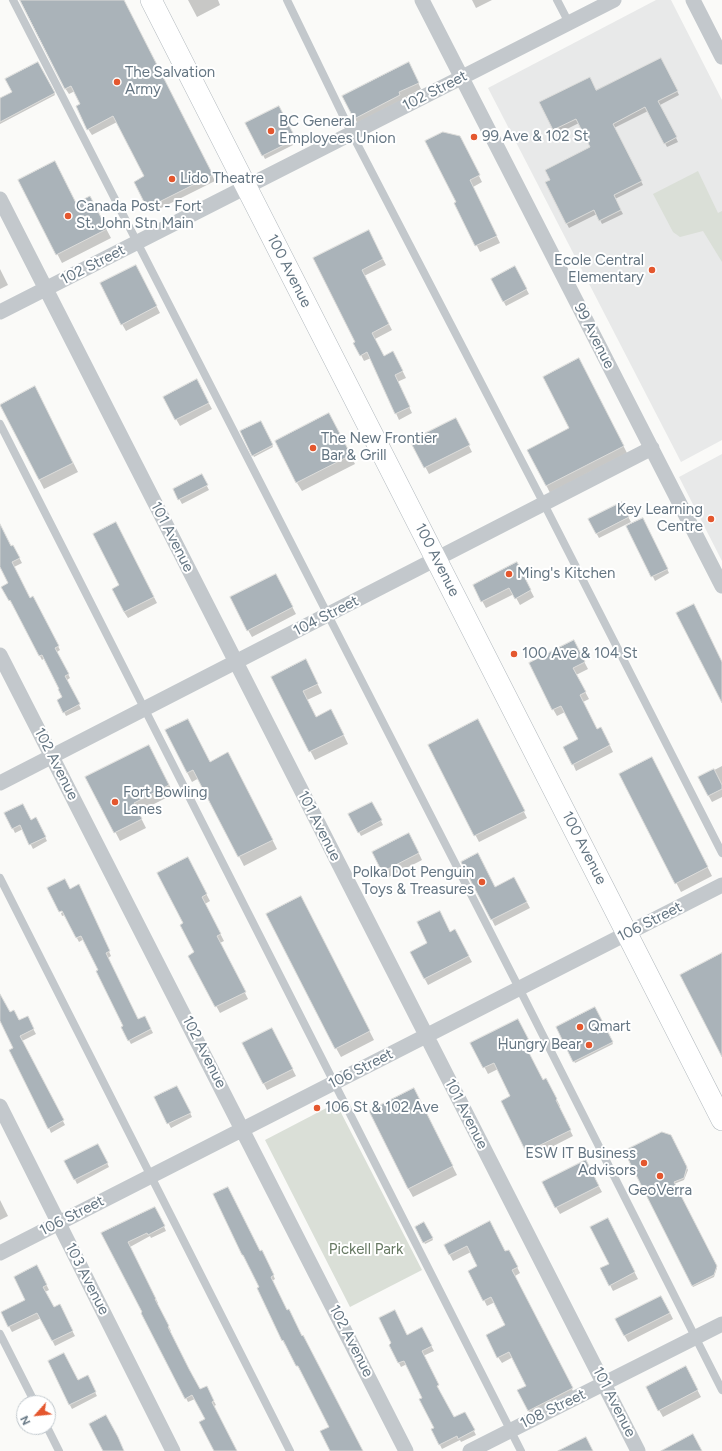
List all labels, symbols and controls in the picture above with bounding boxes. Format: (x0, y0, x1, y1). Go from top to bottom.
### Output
place label: The Salvation Army (125, 64, 215, 99)
street label: 102 Street (400, 67, 470, 115)
marker: The Salvation Army (112, 77, 122, 87)
place label: BC General Employees Union (279, 113, 396, 148)
marker: BC General Employees Union (266, 126, 276, 136)
place label: 99 Ave & 102 St (482, 128, 588, 146)
marker: 99 Ave & 102 St (469, 132, 479, 142)
place label: Lido Theatre (180, 170, 264, 188)
marker: Lido Theatre (167, 174, 177, 184)
place label: Canada Post - Fort St. John Stn Main (76, 198, 202, 233)
marker: Canada Post - Fort St. John Stn Main (63, 211, 73, 221)
street label: 100 Avenue (263, 231, 315, 311)
street label: 102 Street (58, 241, 128, 289)
place label: Ecole Central Elementary (554, 252, 644, 287)
marker: Ecole Central Elementary (647, 265, 657, 275)
street label: 99 Avenue (570, 300, 618, 372)
place label: The New Frontier Bar & Grill (321, 430, 437, 465)
marker: The New Frontier Bar & Grill (308, 443, 318, 453)
street label: 101 Avenue (147, 499, 197, 575)
place label: Key Learning Centre (617, 501, 703, 536)
marker: Key Learning Centre (706, 514, 716, 524)
street label: 100 Avenue (411, 520, 463, 600)
place label: Ming's Kitchen (517, 565, 615, 583)
marker: Ming's Kitchen (504, 569, 514, 579)
street label: 104 Street (290, 592, 362, 640)
place label: 100 Ave & 104 St (522, 645, 638, 663)
marker: 100 Ave & 104 St (509, 649, 519, 659)
street label: 102 Avenue (30, 725, 82, 803)
place label: Fort Bowling Lanes (123, 784, 208, 819)
street label: 101 Avenue (294, 788, 344, 864)
marker: Fort Bowling Lanes (110, 797, 120, 807)
street label: 100 Avenue (558, 808, 610, 888)
place label: Polka Dot Penguin Toys & Treasures (352, 864, 474, 899)
marker: Polka Dot Penguin Toys & Treasures (477, 877, 487, 887)
street label: 106 Street (615, 898, 685, 946)
street label: 102 Avenue (178, 1013, 230, 1091)
place label: Qmart (588, 1018, 631, 1036)
marker: Qmart (575, 1022, 585, 1032)
place label: Hungry Bear (497, 1036, 581, 1054)
marker: Hungry Bear (584, 1040, 594, 1050)
street label: 106 Street (326, 1045, 396, 1093)
street label: 101 Avenue (441, 1076, 491, 1152)
place label: 106 St & 102 Ave (325, 1099, 439, 1117)
marker: 106 St & 102 Ave (312, 1103, 322, 1113)
place label: ESW IT Business Advisors (525, 1145, 636, 1180)
marker: ESW IT Business Advisors (639, 1158, 649, 1168)
marker: GeoVerra (655, 1171, 665, 1181)
place label: GeoVerra (628, 1182, 692, 1200)
street label: 106 Street (37, 1192, 107, 1240)
street label: 103 Avenue (61, 1240, 113, 1318)
park label: Pickell Park (329, 1241, 403, 1259)
street label: 102 Avenue (325, 1302, 377, 1380)
street label: 101 Avenue (589, 1364, 639, 1440)
street label: 108 Street (517, 1385, 589, 1433)
north arrow (16, 1395, 56, 1435)
text: N (18, 1413, 33, 1427)

